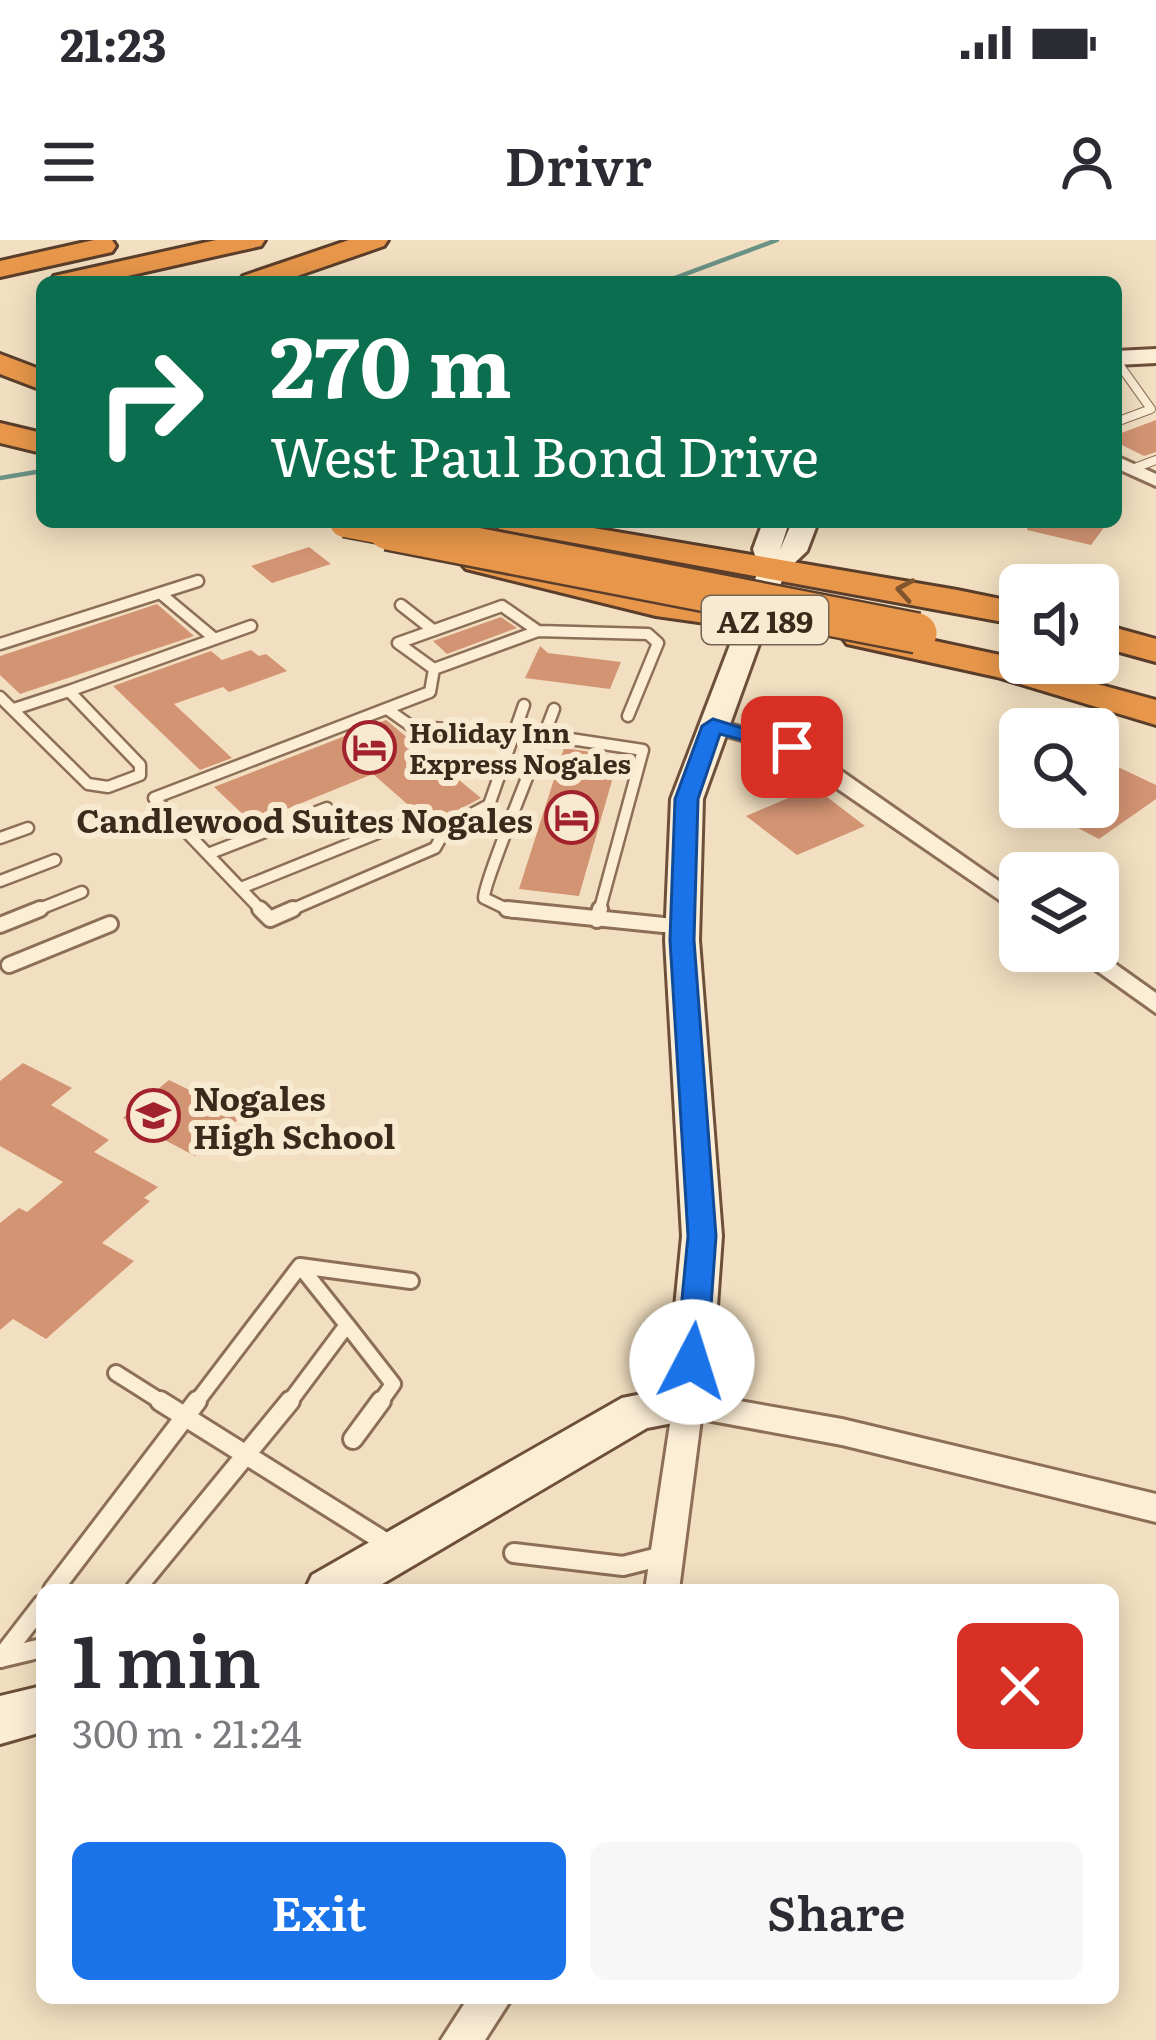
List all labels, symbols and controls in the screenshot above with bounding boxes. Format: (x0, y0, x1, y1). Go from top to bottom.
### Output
text: 21:23 (60, 9, 167, 76)
text: Drivr (504, 122, 652, 203)
icon: menu (36, 129, 102, 195)
icon: person (1054, 129, 1120, 195)
text: 270 m (270, 299, 512, 424)
icon: right (72, 324, 228, 480)
text: West Paul Bond Drive (270, 413, 819, 494)
map controls (999, 564, 1119, 972)
button: sound (999, 564, 1119, 684)
one-way arrow (896, 579, 916, 604)
road number: AZ 189 (702, 596, 828, 644)
pin (741, 696, 843, 798)
button: search (999, 708, 1119, 828)
place label: Holiday Inn Express Nogales (409, 711, 631, 782)
icon: arrive (759, 714, 825, 780)
hotel icon: Holiday Inn Express Nogales (342, 719, 398, 775)
hotel icon: Candlewood Suites Nogales (544, 790, 600, 846)
place label: Candlewood Suites Nogales (76, 794, 533, 843)
button: layers (999, 852, 1119, 972)
place label: Nogales High School (193, 1072, 396, 1159)
school or university icon: Nogales High School (126, 1087, 182, 1143)
position arrow (629, 1299, 755, 1425)
text: 1 min (72, 1603, 261, 1710)
button: close (957, 1623, 1083, 1749)
text: 300 m · 21:24 (72, 1702, 302, 1760)
button: Exit (72, 1842, 566, 1980)
button: Share (590, 1842, 1083, 1980)

